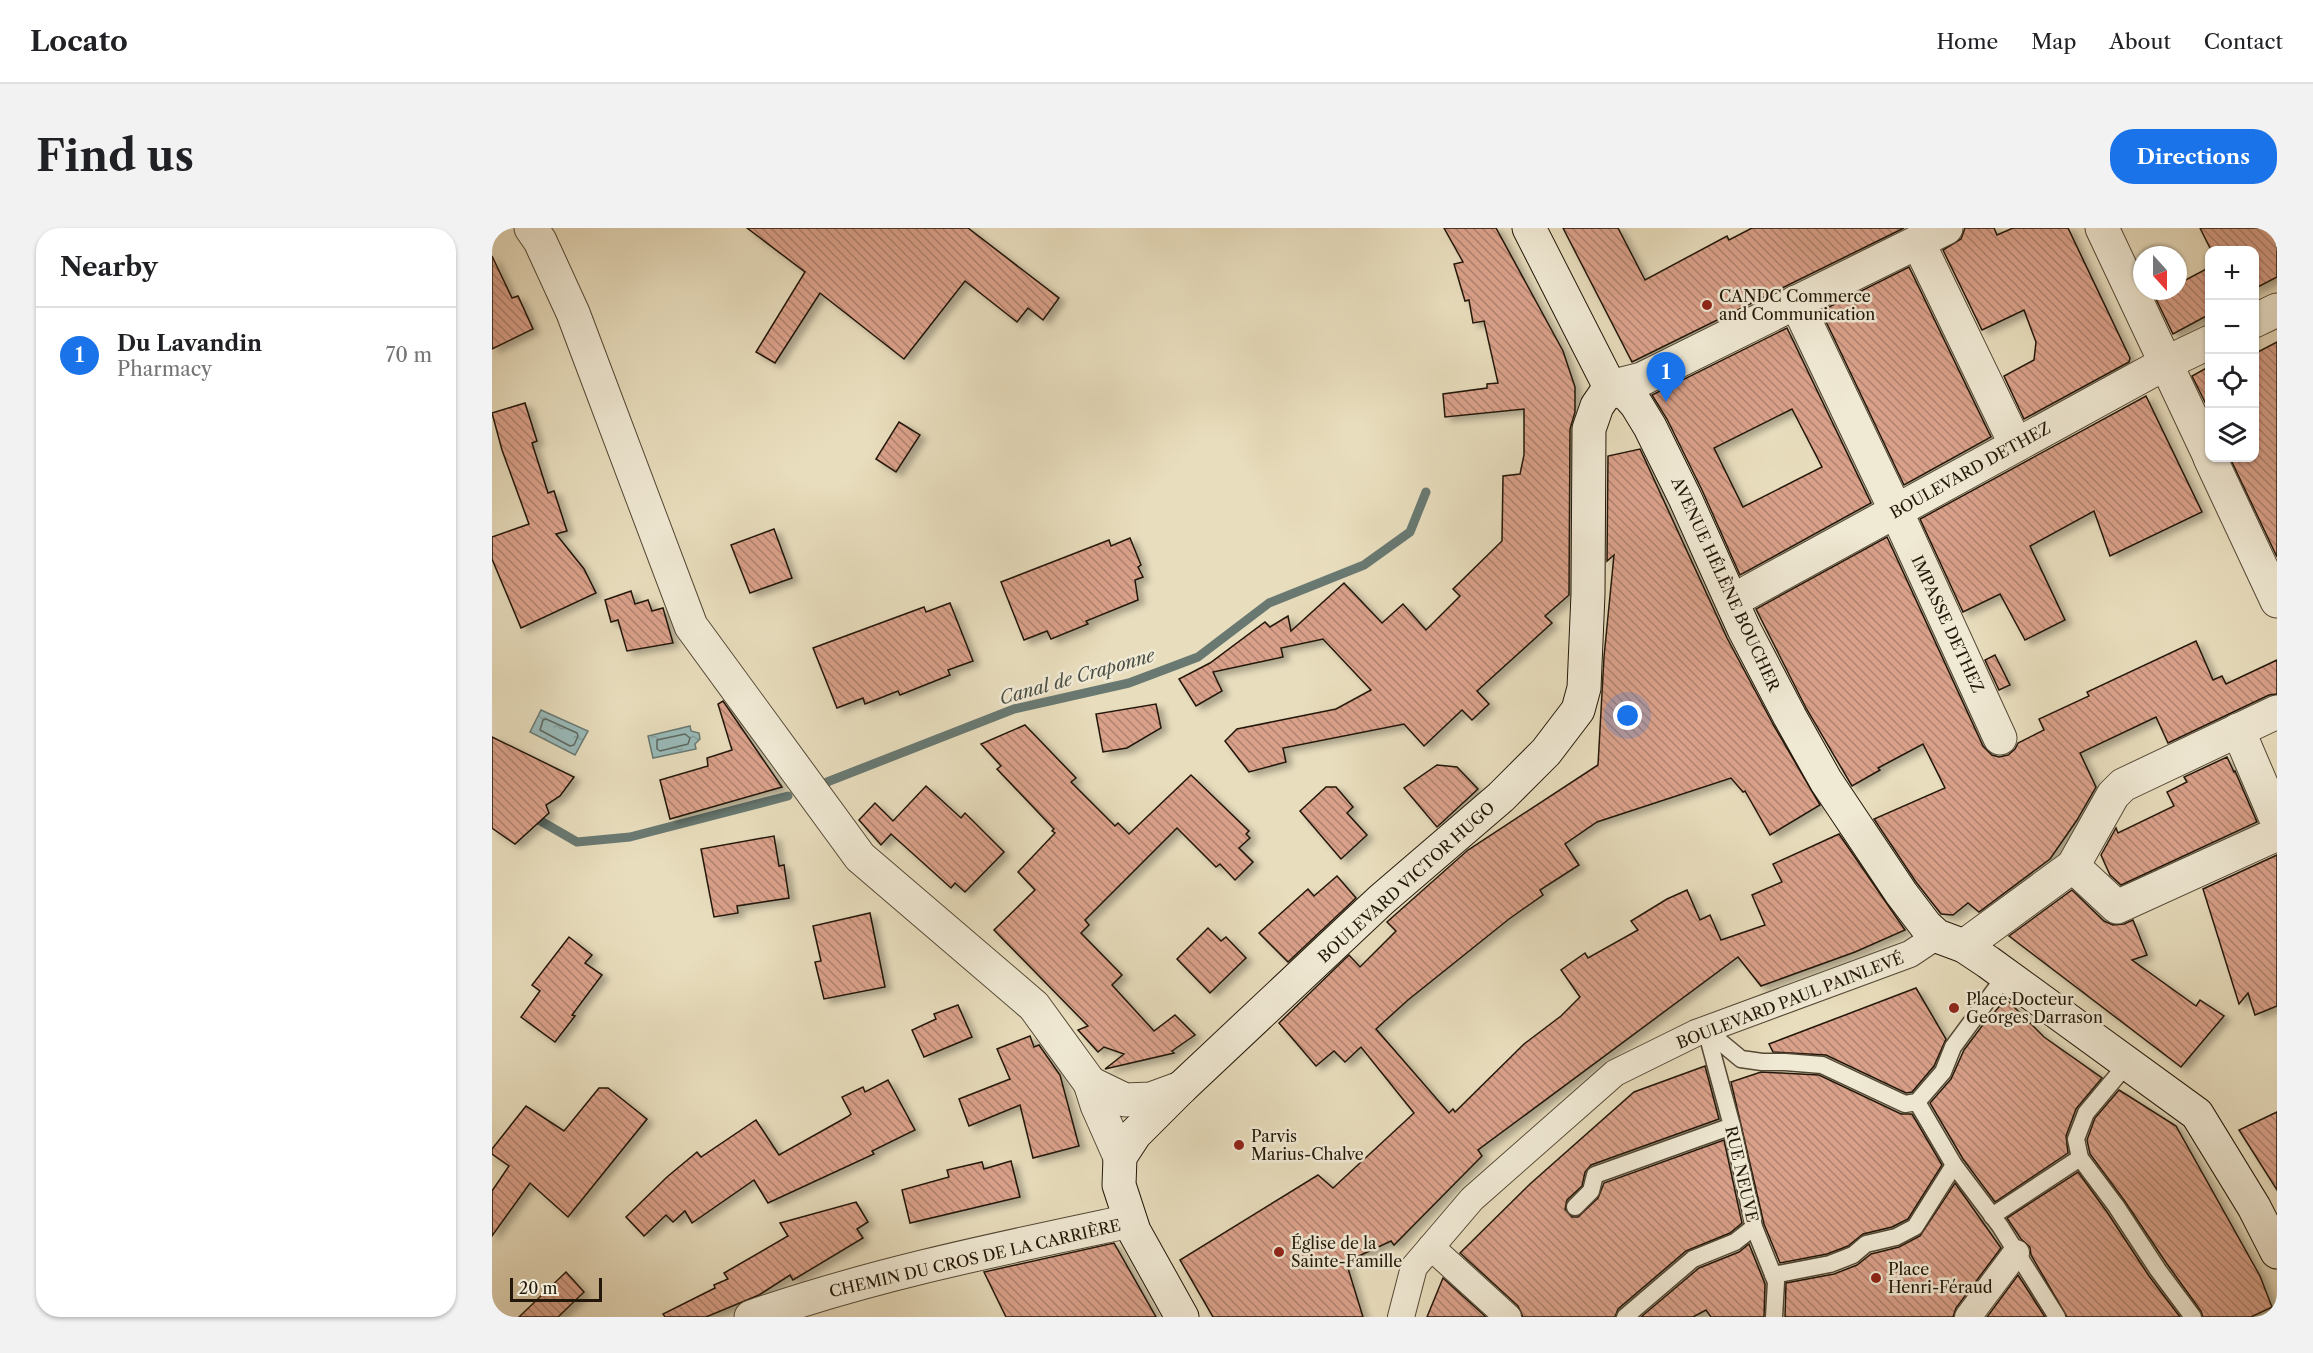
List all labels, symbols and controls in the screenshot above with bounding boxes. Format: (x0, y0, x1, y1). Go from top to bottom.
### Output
text: Locato (30, 24, 128, 58)
text: Home (1937, 29, 1998, 54)
text: Map (2031, 29, 2076, 54)
text: About (2109, 29, 2171, 54)
text: Contact (2204, 29, 2283, 54)
button: Directions (2110, 129, 2277, 184)
text: Find us (36, 130, 194, 182)
north arrow (2133, 246, 2187, 300)
map controls (2205, 246, 2259, 462)
button: + (2205, 246, 2259, 300)
text: Nearby (60, 251, 158, 283)
place label: CANDC Commerce and Communication (1719, 286, 1875, 324)
marker: CANDC Commerce and Communication (1700, 298, 1714, 312)
button: − (2205, 300, 2259, 354)
text: Du Lavandin (117, 330, 262, 357)
text: 1 (75, 343, 84, 367)
text: 70 m (386, 343, 432, 367)
pin: 1 (1646, 352, 1686, 402)
button: locate (2205, 354, 2259, 408)
text: Pharmacy (117, 357, 212, 381)
button: layers (2205, 408, 2259, 462)
street label: BOULEVARD DETHEZ (1886, 417, 2054, 523)
street label: AVENUE HÉLÈNE BOUCHER (1667, 473, 1785, 695)
street label: IMPASSE DETHEZ (1907, 552, 1989, 696)
water label: Canal de Craponne (997, 644, 1158, 710)
your location (1613, 701, 1642, 730)
street label: BOULEVARD VICTOR HUGO (1313, 797, 1499, 967)
street label: BOULEVARD PAUL PAINLEVÉ (1674, 947, 1906, 1053)
place label: Place Docteur Georges Darrason (1966, 989, 2103, 1027)
marker: Place Docteur Georges Darrason (1947, 1001, 1961, 1015)
street label: RUE NEUVE (1721, 1124, 1763, 1224)
place label: Parvis Marius-Chalve (1251, 1126, 1364, 1164)
marker: Parvis Marius-Chalve (1232, 1138, 1246, 1152)
street label: CHEMIN DU CROS DE LA CARRIÈRE (827, 1215, 1123, 1301)
place label: Église de la Sainte-Famille (1291, 1233, 1402, 1271)
marker: Église de la Sainte-Famille (1272, 1245, 1286, 1259)
place label: Place Henri-Féraud (1888, 1259, 1993, 1297)
marker: Place Henri-Féraud (1869, 1271, 1883, 1285)
scale bar (510, 1275, 602, 1302)
text: 20 m (519, 1278, 558, 1298)

